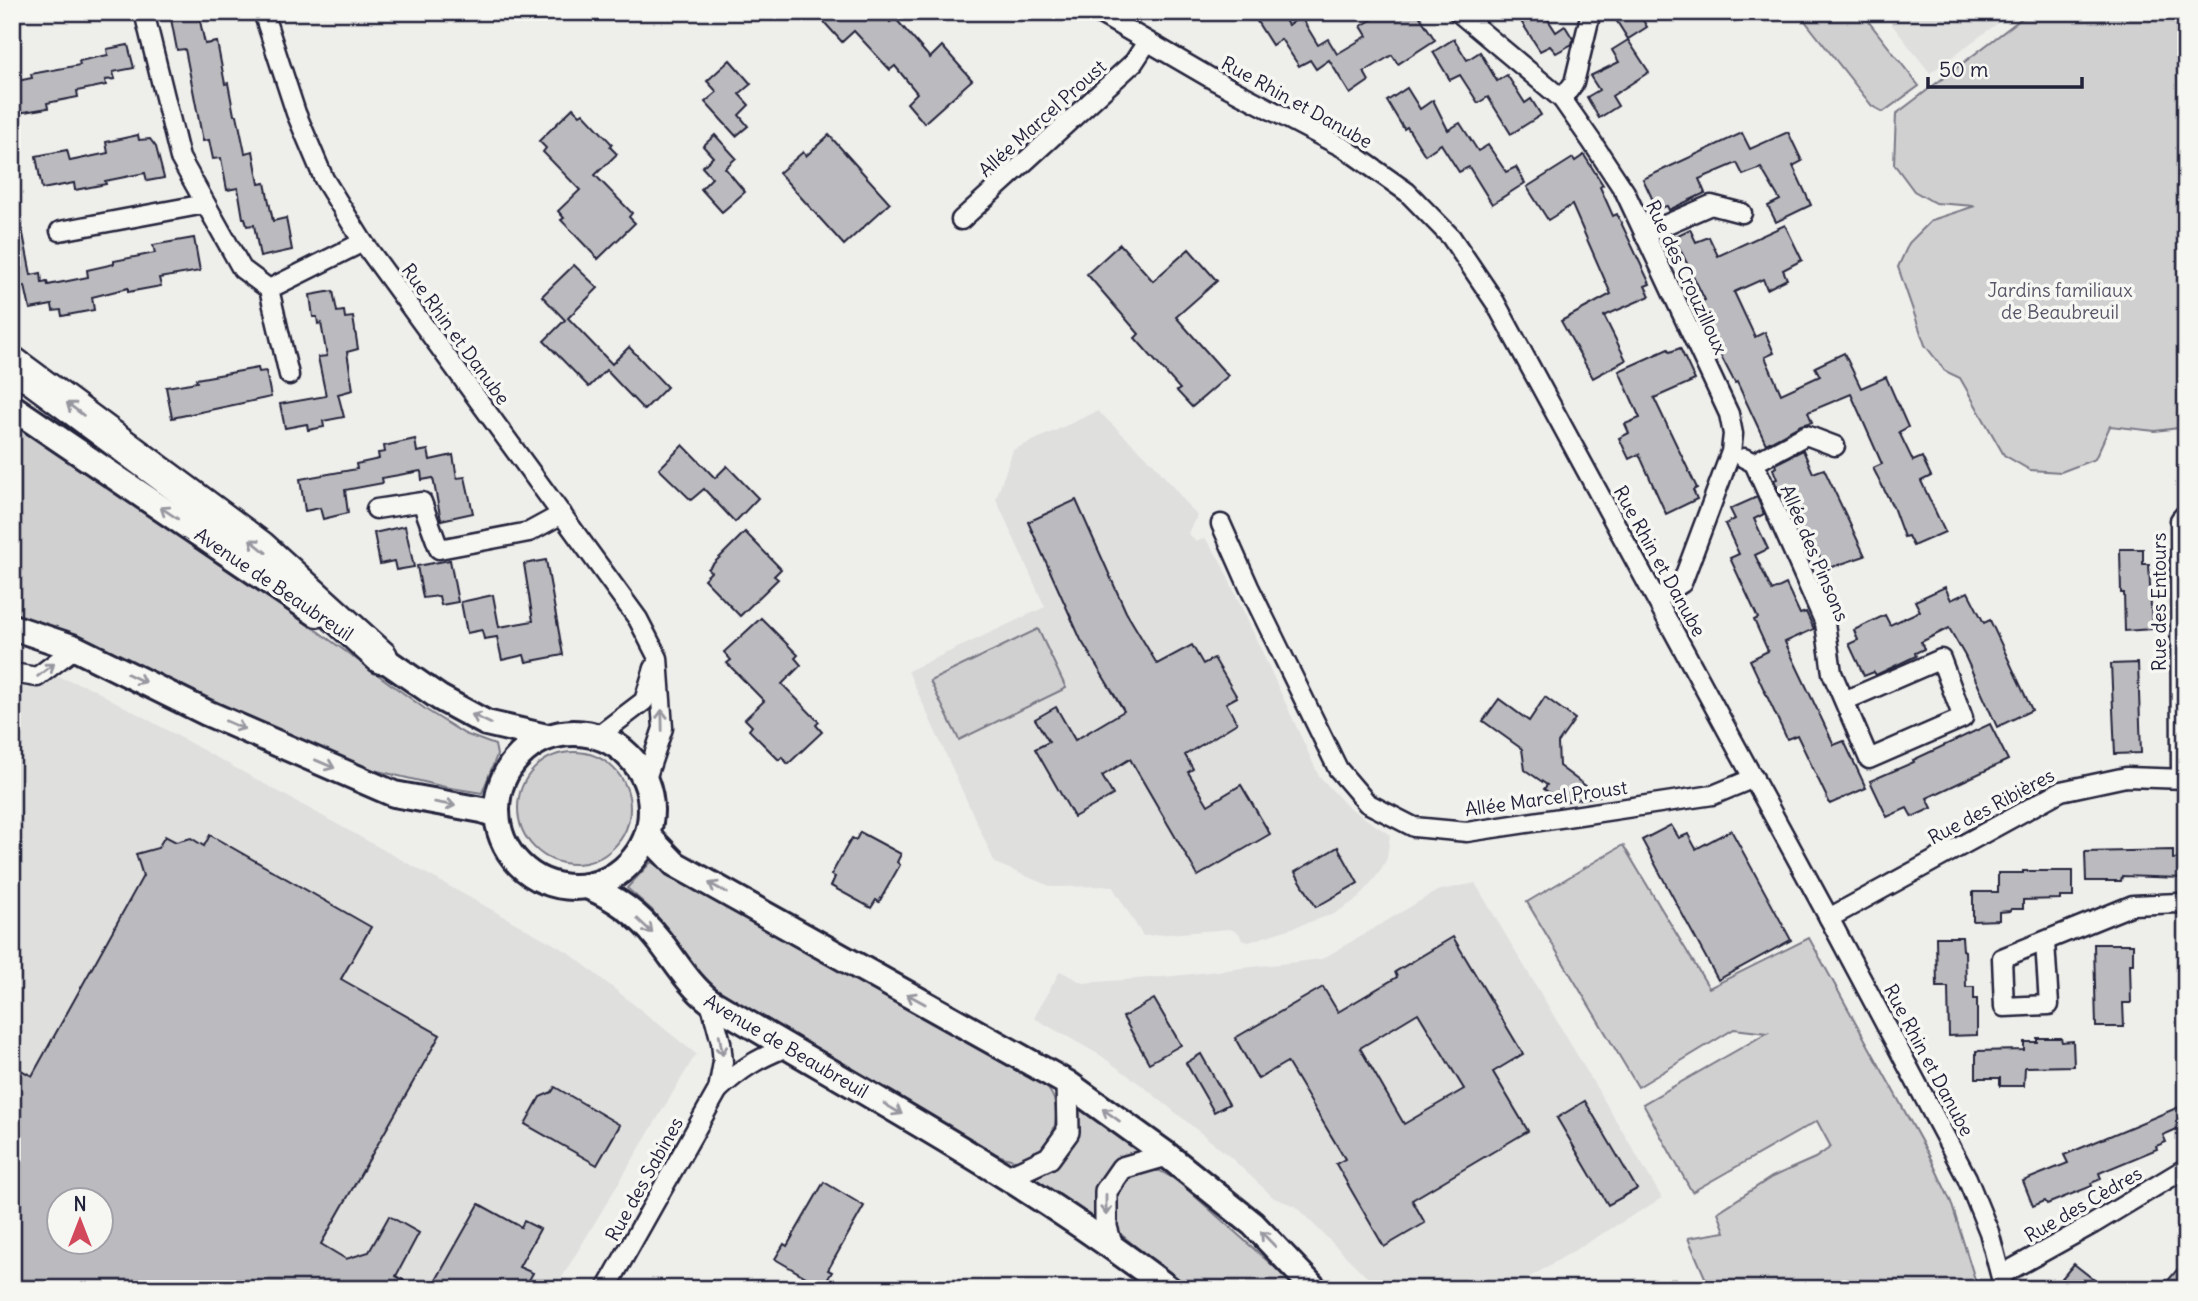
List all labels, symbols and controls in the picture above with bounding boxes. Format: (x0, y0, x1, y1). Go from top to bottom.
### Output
scale bar (1928, 46, 2082, 90)
street label: Rue Rhin et Danube (1217, 51, 1377, 153)
street label: Allée Marcel Proust (973, 54, 1111, 182)
text: 50 m (1939, 56, 1988, 83)
street label: Rue des Crouzilloux (1641, 196, 1733, 358)
street label: Rue Rhin et Danube (397, 259, 515, 409)
park label: Jardins familiaux de Beaubreuil (1987, 278, 2133, 324)
one-way arrow (67, 402, 85, 417)
street label: Rue Rhin et Danube (1609, 481, 1711, 641)
street label: Allée des Pinsons (1775, 481, 1855, 625)
one-way arrow (160, 506, 179, 520)
street label: Avenue de Beaubreuil (190, 522, 358, 646)
street label: Rue des Entours (2147, 533, 2171, 671)
one-way arrow (249, 538, 267, 553)
one-way arrow (36, 663, 55, 677)
one-way arrow (125, 671, 146, 685)
one-way arrow (655, 709, 669, 732)
one-way arrow (471, 712, 492, 726)
one-way arrow (224, 719, 245, 732)
one-way arrow (314, 758, 336, 771)
street label: Rue des Ribières (1924, 763, 2058, 849)
street label: Allée Marcel Proust (1463, 775, 1629, 821)
one-way arrow (433, 797, 456, 811)
one-way arrow (708, 881, 728, 895)
one-way arrow (636, 917, 653, 934)
street label: Rue Rhin et Danube (1879, 980, 1979, 1140)
street label: Avenue de Beaubreuil (700, 988, 873, 1103)
one-way arrow (906, 992, 927, 1005)
one-way arrow (715, 1033, 728, 1056)
one-way arrow (882, 1102, 902, 1116)
one-way arrow (1102, 1108, 1121, 1123)
street label: Rue des Sabines (600, 1113, 688, 1245)
street label: Rue des Cèdres (2020, 1161, 2146, 1247)
north arrow (46, 1186, 116, 1256)
text: N (73, 1192, 87, 1216)
one-way arrow (1099, 1194, 1113, 1217)
one-way arrow (1259, 1231, 1276, 1248)

